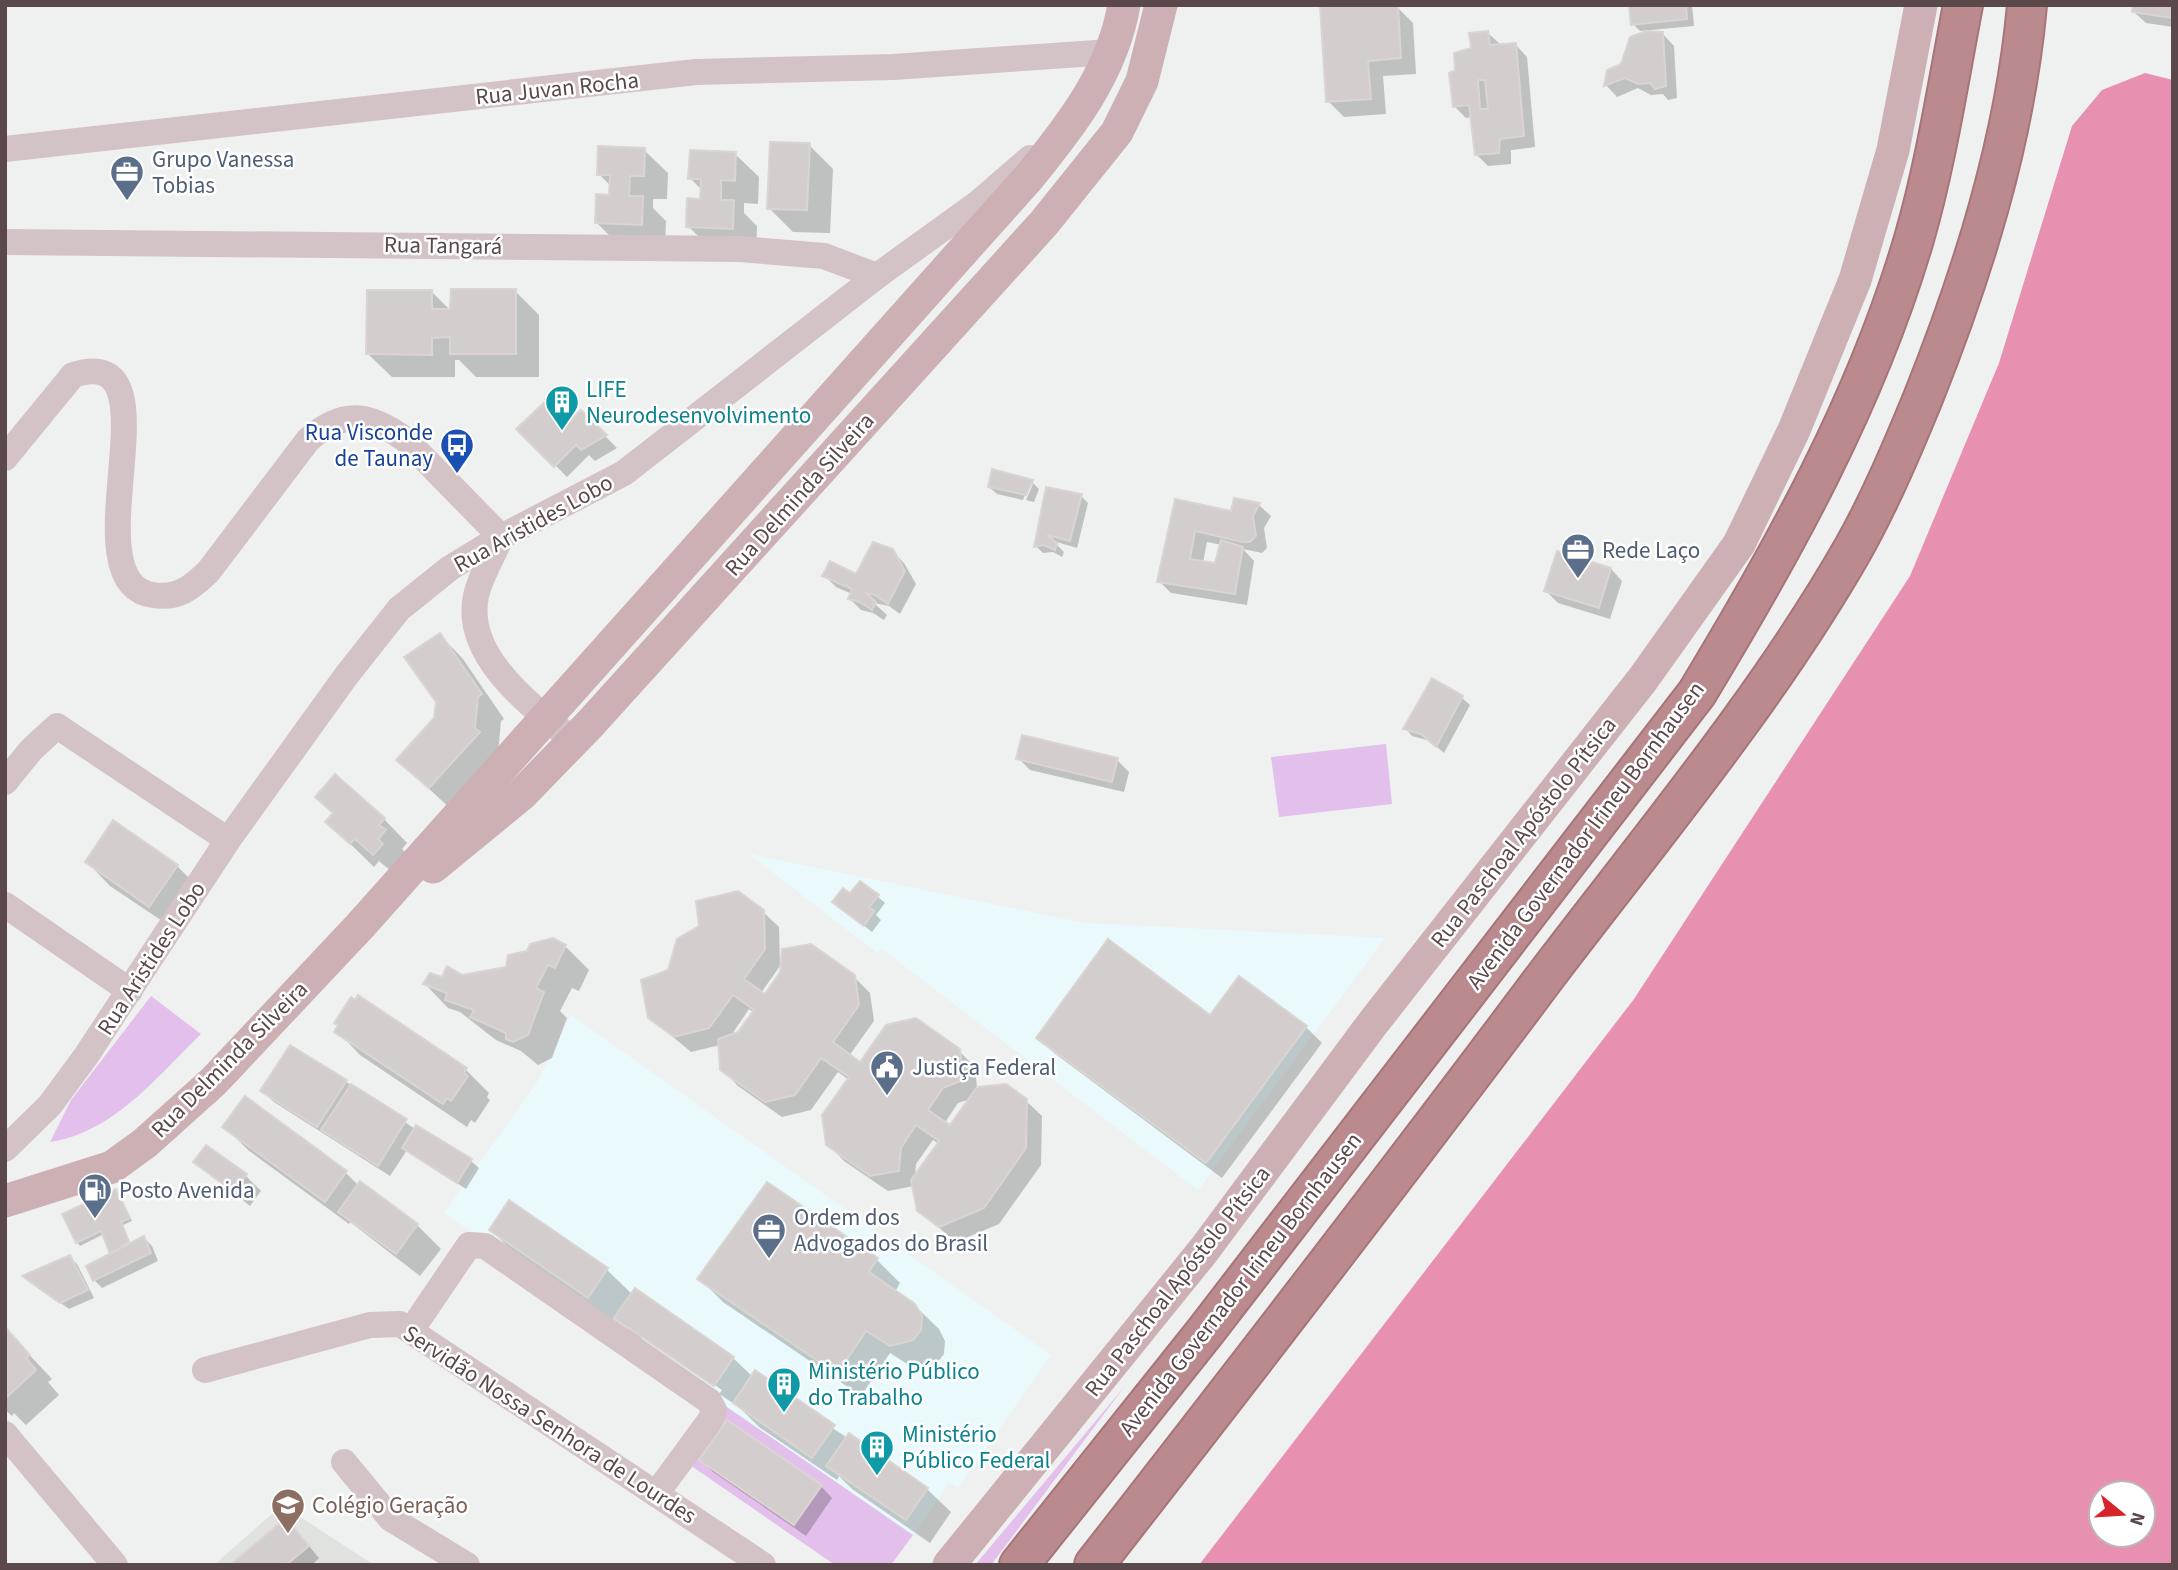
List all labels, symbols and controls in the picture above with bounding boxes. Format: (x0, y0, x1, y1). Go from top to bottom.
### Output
street label: Rua Juvan Rocha (474, 64, 640, 113)
place label: Grupo Vanessa Tobias (152, 143, 294, 202)
office icon: Grupo Vanessa Tobias (108, 153, 146, 202)
street label: Rua Tangará (383, 228, 503, 263)
place label: LIFE Neurodesenvolvimento (586, 373, 811, 432)
building icon: LIFE Neurodesenvolvimento (543, 383, 581, 432)
street label: Rua Delminda Silveira (717, 405, 882, 583)
place label: Rua Visconde de Taunay (305, 416, 433, 475)
bus stop icon: Rua Visconde de Taunay (438, 426, 476, 475)
street label: Rua Aristides Lobo (448, 466, 619, 581)
office icon: Rede Laço (1559, 531, 1597, 580)
place label: Rede Laço (1602, 534, 1700, 567)
street label: Avenida Governador Irineu Bornhausen (1459, 675, 1712, 996)
street label: Rua Paschoal Apóstolo Pítsica (1423, 710, 1624, 955)
street label: Rua Aristides Lobo (89, 875, 214, 1042)
street label: Rua Delminda Silveira (143, 973, 315, 1145)
public building icon: Justiça Federal (868, 1048, 906, 1097)
place label: Justiça Federal (912, 1051, 1056, 1084)
street label: Avenida Governador Irineu Bornhausen (1111, 1125, 1370, 1443)
street label: Rua Paschoal Apóstolo Pítsica (1077, 1159, 1278, 1404)
fuel station icon: Posto Avenida (76, 1171, 114, 1220)
place label: Posto Avenida (119, 1174, 255, 1207)
place label: Ordem dos Advogados do Brasil (794, 1201, 988, 1260)
office icon: Ordem dos Advogados do Brasil (750, 1211, 788, 1260)
street label: Servidão Nossa Senhora de Lourdes (397, 1317, 703, 1532)
place label: Ministério Público do Trabalho (808, 1355, 980, 1414)
building icon: Ministério Público do Trabalho (765, 1365, 803, 1414)
place label: Ministério Público Federal (902, 1418, 1050, 1477)
building icon: Ministério Público Federal (858, 1428, 896, 1477)
north arrow (2087, 1479, 2157, 1549)
school or university icon: Colégio Geração (269, 1486, 307, 1535)
place label: Colégio Geração (312, 1489, 468, 1522)
text: N (2122, 1509, 2152, 1529)

